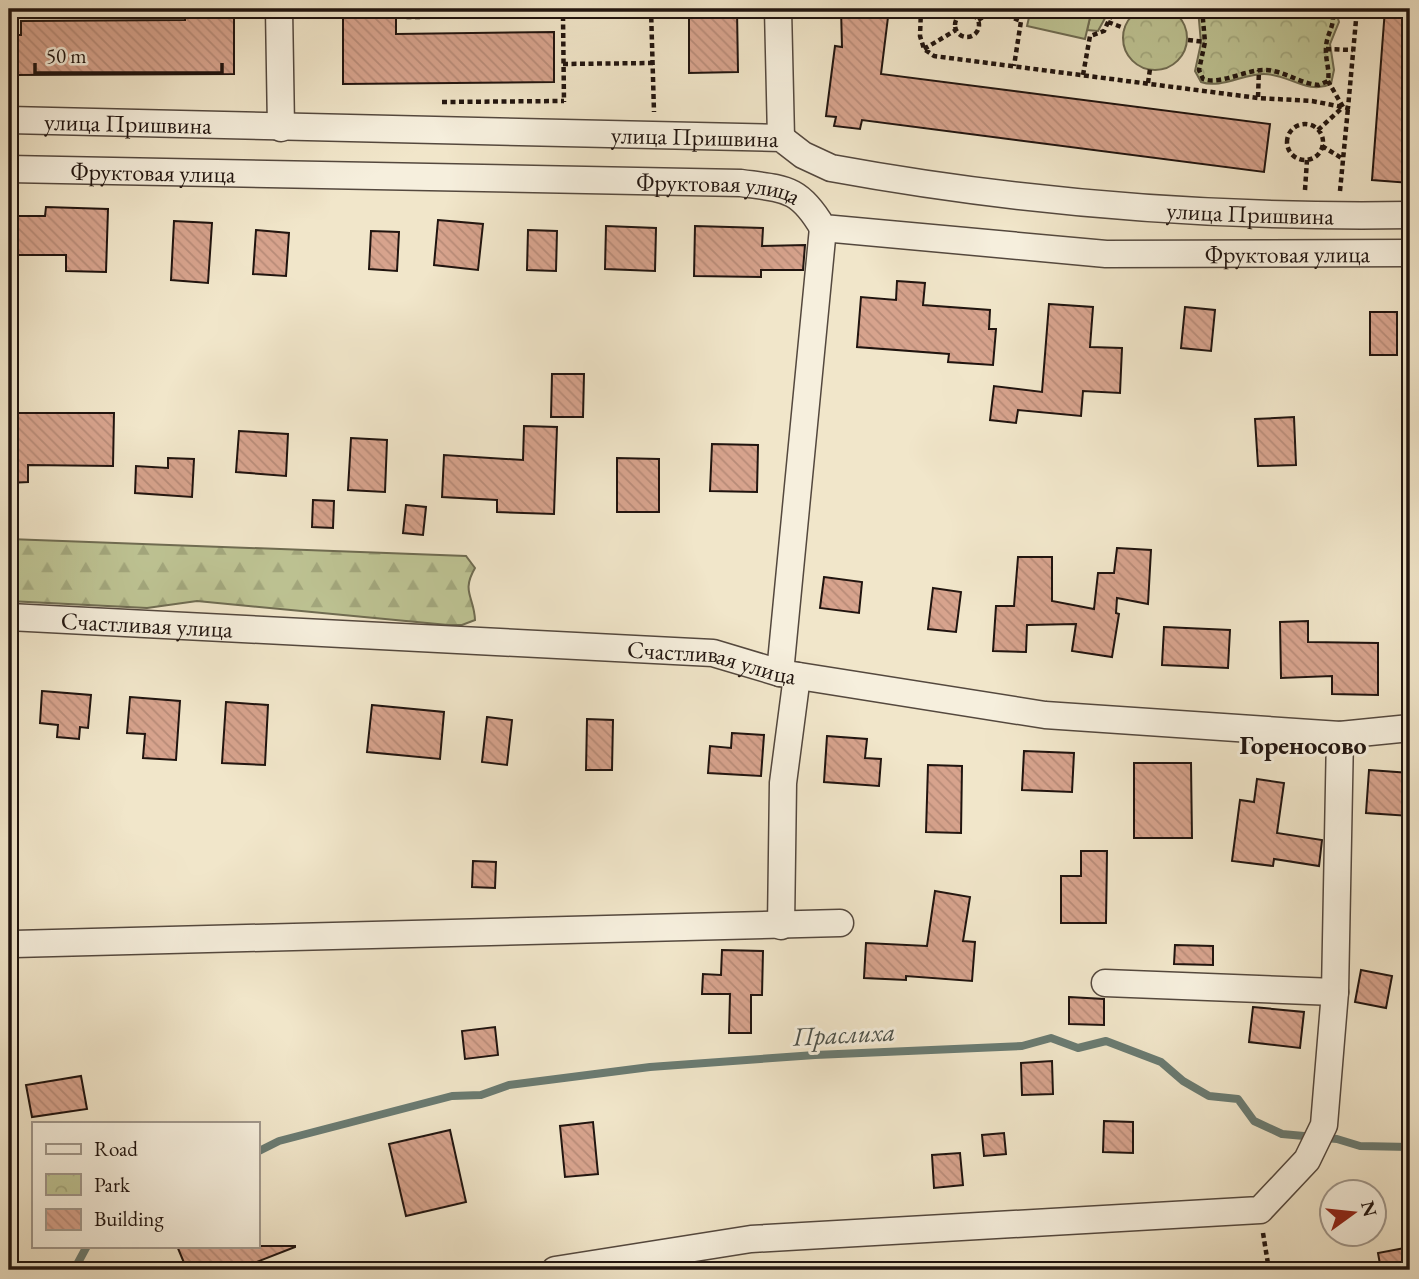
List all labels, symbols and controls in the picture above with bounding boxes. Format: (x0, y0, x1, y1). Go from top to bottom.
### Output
scale bar (35, 32, 222, 76)
text: 50 m (46, 42, 87, 69)
street label: улица Пришвина (44, 105, 212, 140)
street label: улица Пришвина (611, 119, 779, 153)
street label: Фруктовая улица (70, 155, 236, 189)
street label: Фруктовая улица (636, 165, 807, 211)
street label: улица Пришвина (1166, 194, 1335, 231)
street label: Фруктовая улица (1205, 238, 1371, 269)
street label: Счастливая улица (60, 604, 234, 644)
street label: Счастливая улица (626, 633, 799, 691)
district label: Гореносово (1239, 728, 1367, 762)
water label: Праслиха (791, 1014, 896, 1054)
legend (32, 1122, 259, 1248)
text: Road (94, 1135, 138, 1162)
text: Park (94, 1171, 131, 1198)
north arrow (1318, 1178, 1388, 1248)
text: N (1355, 1198, 1383, 1220)
text: Building (94, 1205, 164, 1232)

